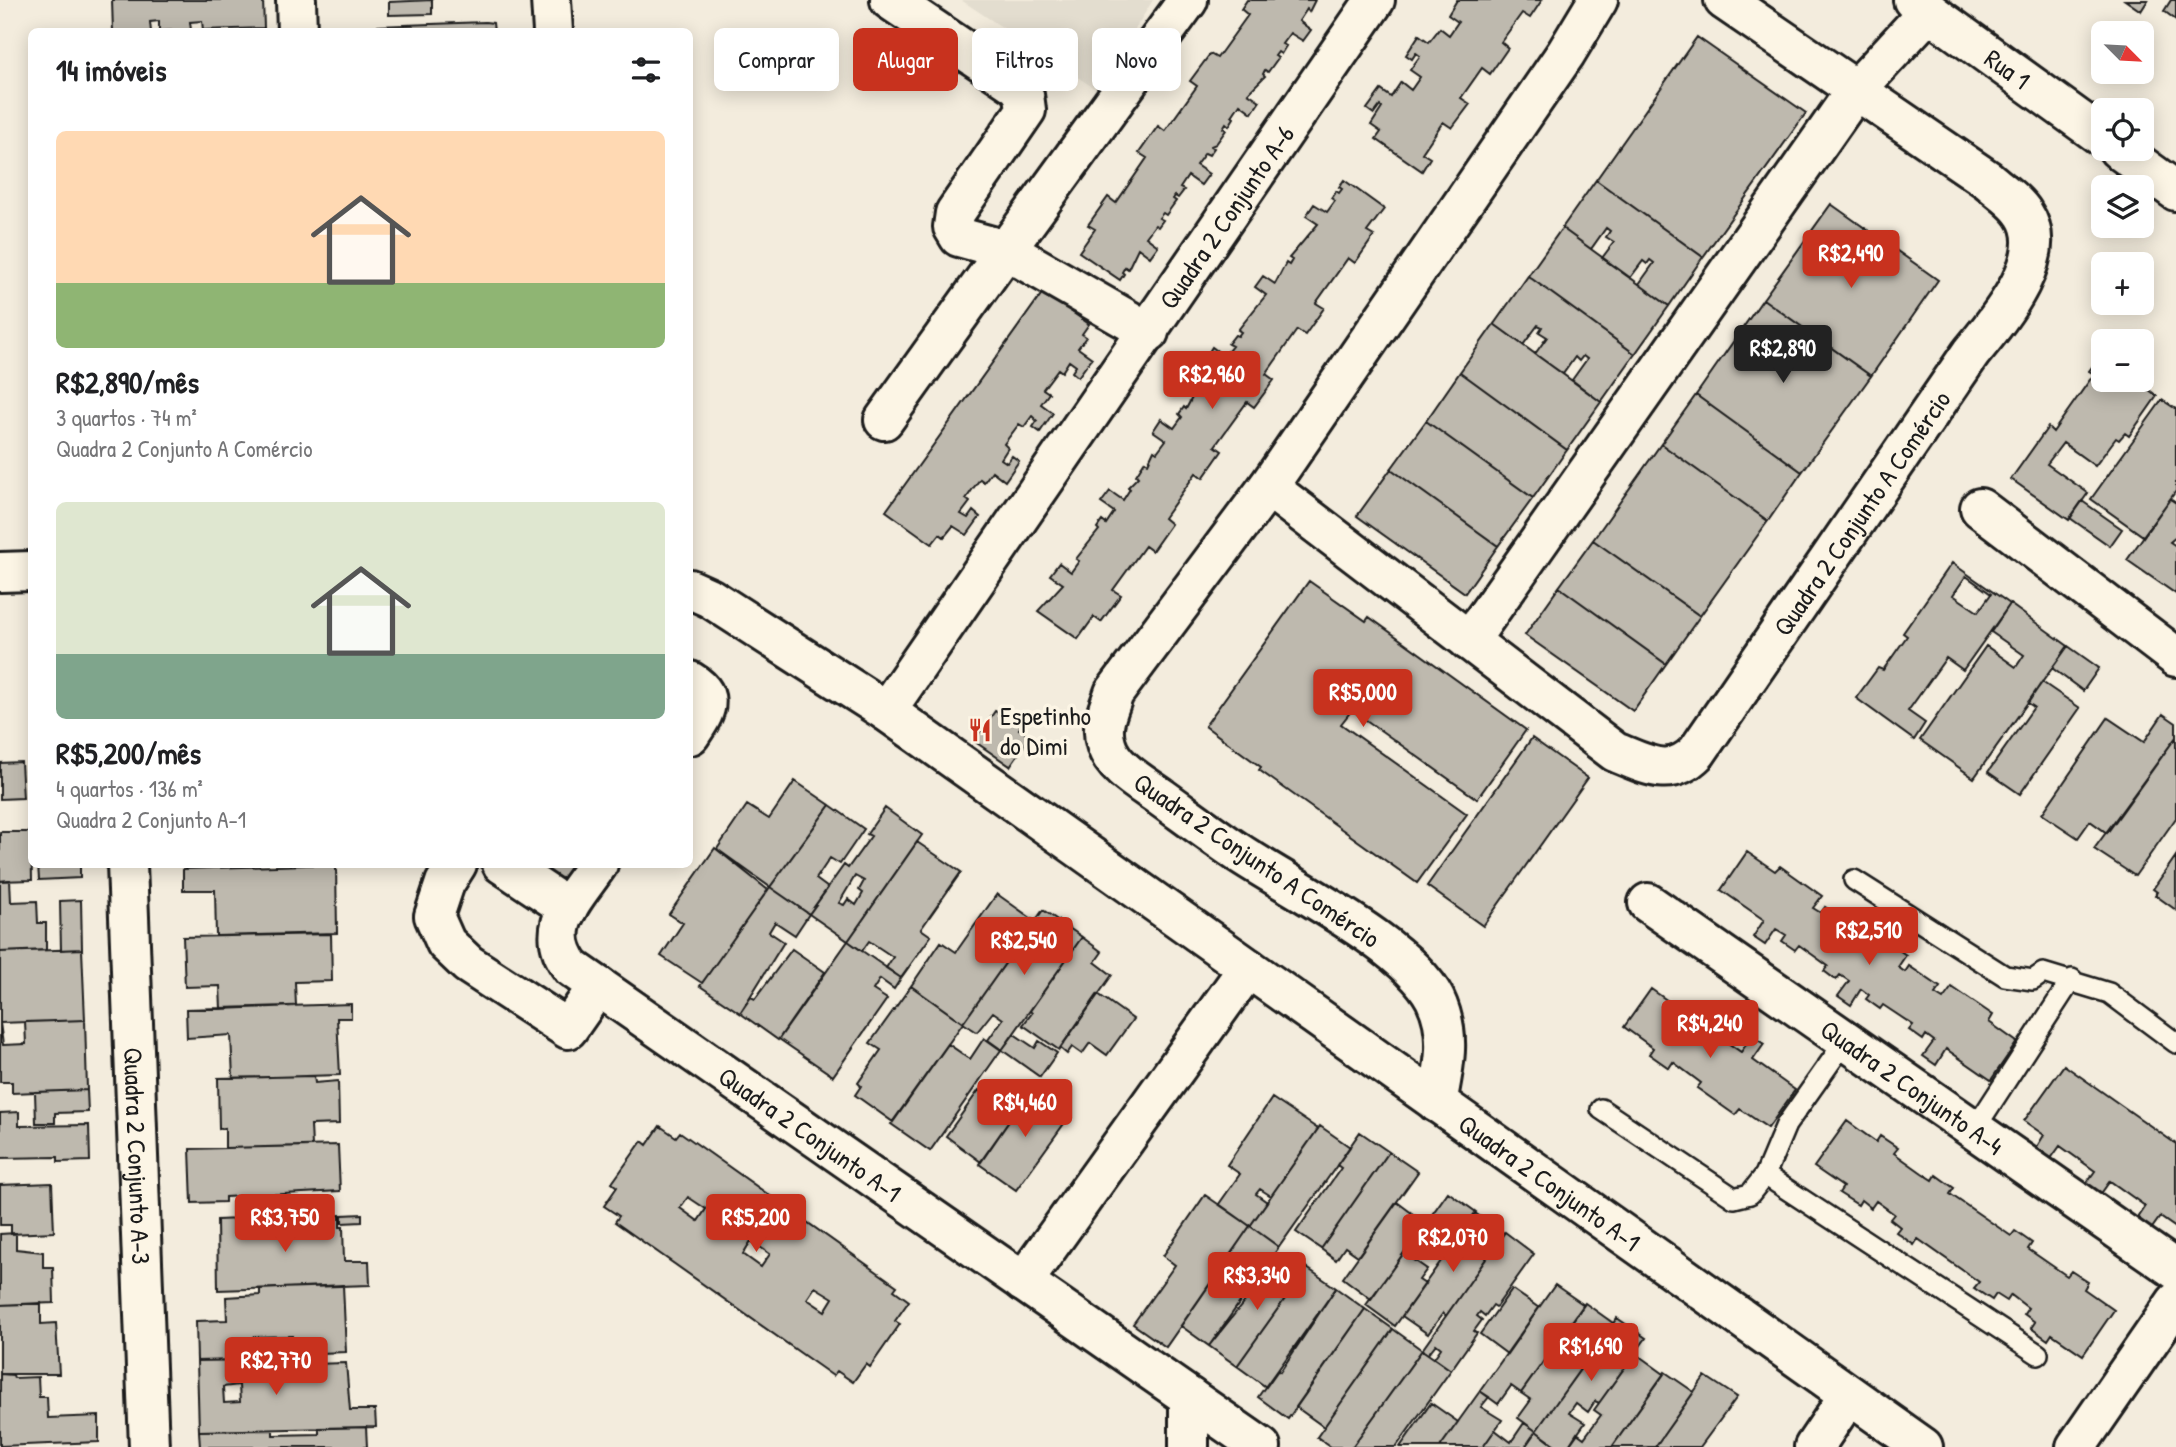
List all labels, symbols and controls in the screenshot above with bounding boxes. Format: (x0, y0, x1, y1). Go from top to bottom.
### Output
north arrow (2091, 21, 2154, 84)
map controls (2091, 21, 2154, 392)
chip: Comprar (714, 28, 839, 91)
chip: Alugar (853, 28, 958, 91)
chip: Filtros (972, 28, 1078, 91)
chip: Novo (1092, 28, 1181, 91)
street label: Rua 1 (1978, 40, 2037, 97)
text: 14 imóveis (56, 50, 166, 90)
icon: filters (627, 51, 665, 89)
button: locate (2091, 98, 2154, 161)
street label: Quadra 2 Conjunto A-6 (1150, 118, 1302, 316)
button: layers (2091, 175, 2154, 238)
icon: home (298, 177, 424, 303)
pin: R$2,490 (1786, 230, 1916, 290)
text: R$2,490 (1819, 237, 1883, 268)
button: + (2091, 252, 2154, 315)
pin: R$2,890 (1718, 326, 1848, 385)
button: − (2091, 329, 2154, 392)
text: R$2,890 (1750, 332, 1816, 363)
pin: R$2,960 (1147, 352, 1277, 411)
text: R$2,960 (1179, 358, 1245, 389)
text: R$2,890/mês (56, 362, 199, 402)
street label: Quadra 2 Conjunto A Comércio (1765, 383, 1958, 642)
text: 3 quartos · 74 m² (56, 402, 197, 433)
text: Quadra 2 Conjunto A Comércio (56, 433, 313, 464)
icon: home (298, 548, 424, 674)
pin: R$5,000 (1298, 670, 1428, 729)
text: R$5,000 (1329, 676, 1397, 707)
place label: Espetinho do Dimi (1000, 698, 1091, 763)
restaurant icon: Espetinho do Dimi (966, 716, 994, 744)
text: R$5,200/mês (56, 733, 201, 773)
street label: Quadra 2 Conjunto A Comércio (1127, 764, 1387, 956)
text: 4 quartos · 136 m² (56, 773, 203, 804)
text: Quadra 2 Conjunto A-1 (56, 804, 246, 835)
pin: R$2,510 (1804, 908, 1934, 967)
text: R$2,510 (1836, 914, 1902, 945)
pin: R$2,540 (959, 918, 1089, 977)
text: R$2,540 (991, 924, 1057, 955)
pin: R$4,240 (1645, 1000, 1775, 1060)
text: R$4,240 (1677, 1007, 1743, 1038)
street label: Quadra 2 Conjunto A-4 (1814, 1011, 2011, 1163)
street label: Quadra 2 Conjunto A-3 (116, 1047, 160, 1265)
street label: Quadra 2 Conjunto A-1 (712, 1058, 908, 1209)
pin: R$4,460 (960, 1080, 1090, 1139)
text: R$4,460 (993, 1086, 1057, 1117)
street label: Quadra 2 Conjunto A-1 (1452, 1106, 1648, 1259)
pin: R$3,750 (220, 1194, 350, 1254)
pin: R$5,200 (691, 1194, 821, 1254)
text: R$3,750 (251, 1201, 319, 1232)
text: R$5,200 (722, 1201, 790, 1232)
pin: R$2,070 (1388, 1214, 1518, 1274)
text: R$2,070 (1418, 1221, 1488, 1252)
pin: R$3,340 (1192, 1252, 1322, 1312)
text: R$3,340 (1224, 1259, 1290, 1290)
pin: R$1,690 (1526, 1324, 1656, 1383)
text: R$1,690 (1559, 1330, 1623, 1361)
pin: R$2,770 (211, 1338, 341, 1397)
text: R$2,770 (241, 1344, 311, 1375)

